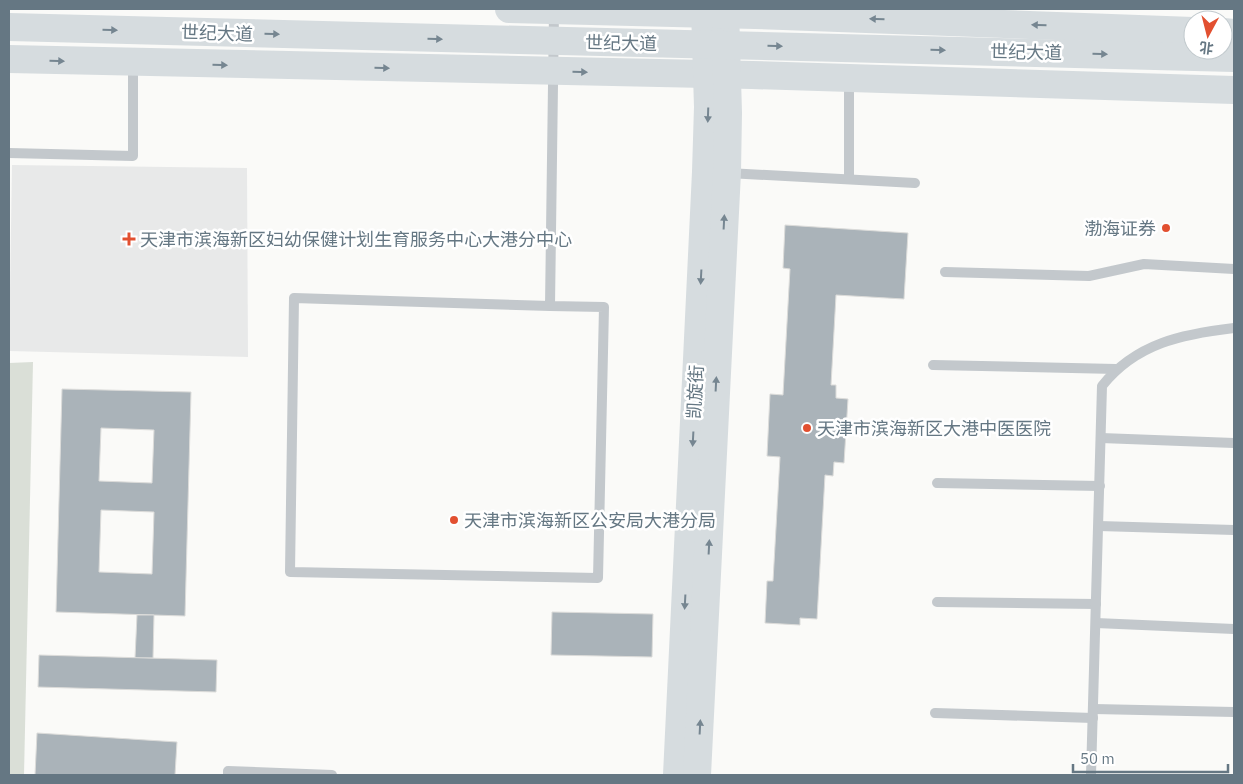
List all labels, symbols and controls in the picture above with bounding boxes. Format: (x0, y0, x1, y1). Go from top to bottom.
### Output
north arrow (1183, 10, 1233, 60)
one-way arrow (869, 15, 885, 23)
street label: 世纪大道 (181, 20, 253, 46)
one-way arrow (1031, 21, 1047, 29)
one-way arrow (102, 26, 118, 34)
one-way arrow (265, 31, 281, 39)
street label: 世纪大道 (585, 31, 657, 55)
one-way arrow (427, 35, 443, 43)
text: 北 (1198, 38, 1214, 58)
street label: 世纪大道 (990, 40, 1062, 64)
one-way arrow (768, 42, 784, 50)
one-way arrow (930, 46, 946, 54)
one-way arrow (1092, 50, 1108, 58)
one-way arrow (50, 57, 66, 65)
one-way arrow (212, 61, 228, 69)
one-way arrow (375, 64, 391, 72)
one-way arrow (572, 68, 588, 76)
one-way arrow (704, 107, 712, 123)
one-way arrow (721, 214, 729, 230)
place label: 渤海证券 (1084, 217, 1156, 240)
marker: 渤海证券 (1160, 222, 1172, 234)
place label: 天津市滨海新区妇幼保健计划生育服务中心大港分中心 (140, 228, 572, 251)
marker: 天津市滨海新区妇幼保健计划生育服务中心大港分中心 (122, 232, 136, 246)
one-way arrow (696, 269, 704, 285)
street label: 凯旋街 (682, 364, 708, 420)
one-way arrow (713, 376, 721, 392)
place label: 天津市滨海新区大港中医医院 (817, 417, 1051, 440)
marker: 天津市滨海新区大港中医医院 (801, 422, 813, 434)
one-way arrow (689, 432, 697, 448)
place label: 天津市滨海新区公安局大港分局 (464, 509, 716, 532)
marker: 天津市滨海新区公安局大港分局 (448, 514, 460, 526)
one-way arrow (705, 539, 713, 555)
one-way arrow (681, 594, 689, 610)
one-way arrow (696, 718, 704, 734)
scale bar (1073, 742, 1228, 774)
text: 50 m (1080, 749, 1115, 768)

